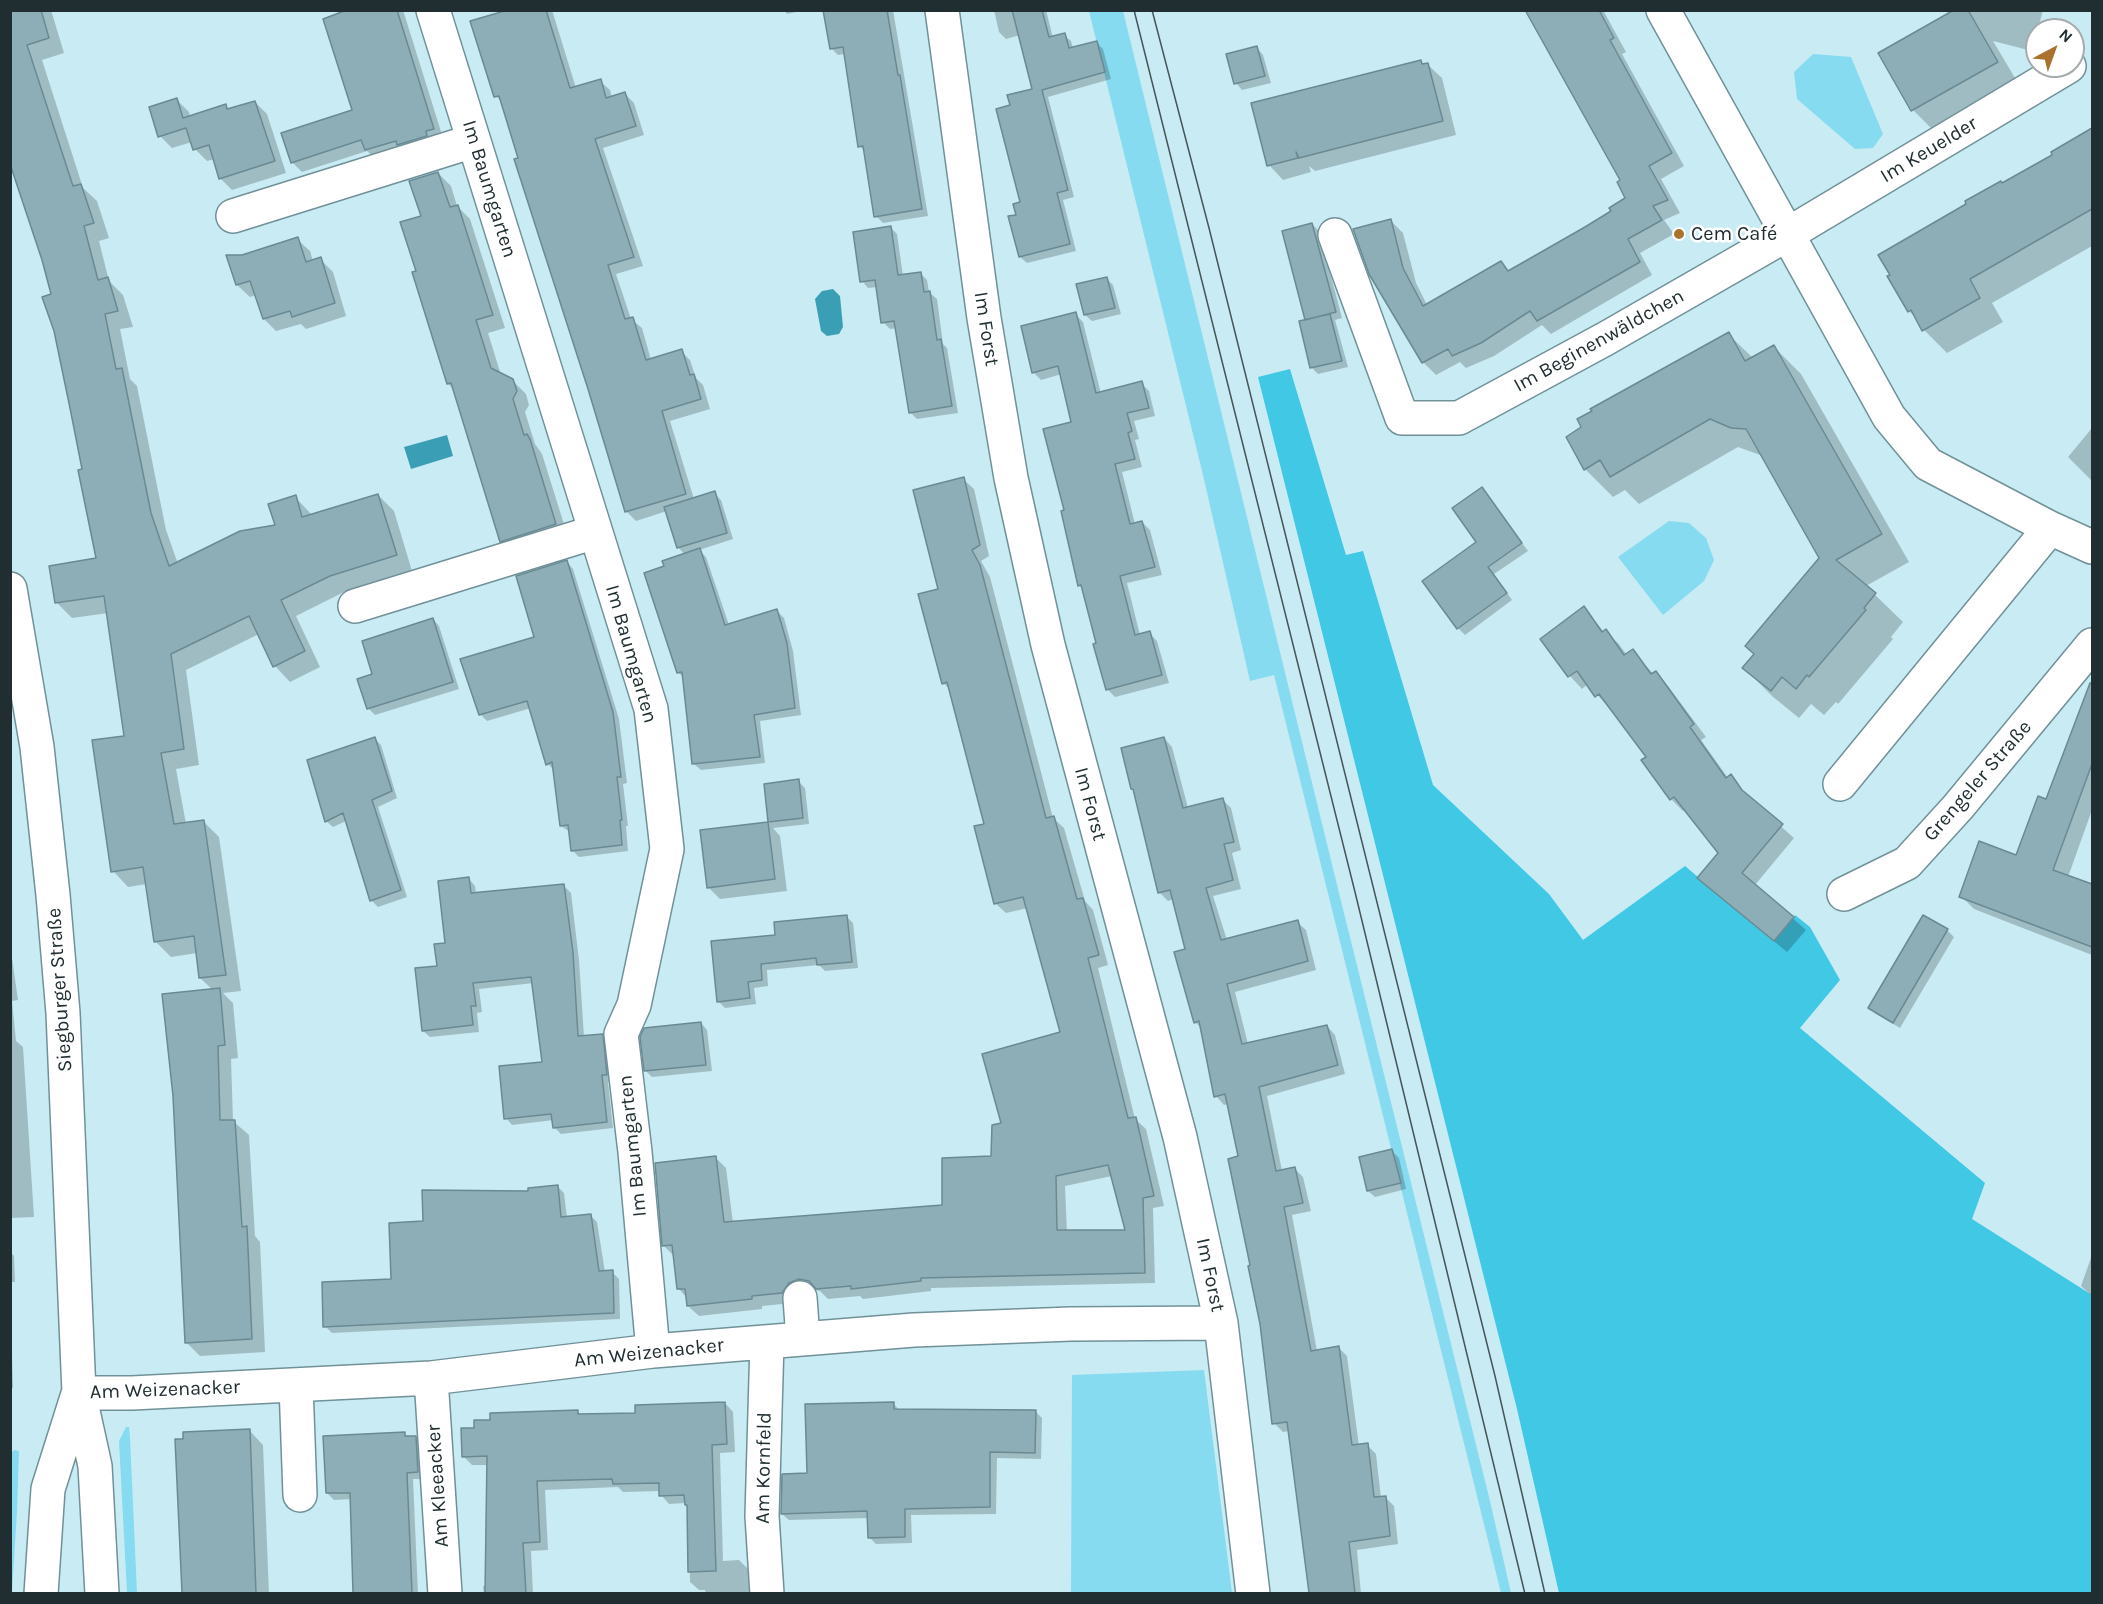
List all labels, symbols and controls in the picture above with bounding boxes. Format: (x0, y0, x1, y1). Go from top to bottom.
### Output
north arrow (2025, 18, 2085, 78)
text: N (2055, 25, 2076, 46)
street label: Im Keuelder (1876, 112, 1982, 188)
street label: Im Baumgarten (457, 117, 521, 261)
place label: Cem Café (1691, 222, 1777, 246)
marker: Cem Café (1672, 227, 1686, 241)
street label: Im Beginenwäldchen (1510, 284, 1688, 398)
street label: Im Forst (968, 290, 1004, 368)
street label: Im Baumgarten (600, 582, 662, 726)
street label: Grengeler Straße (1919, 716, 2037, 846)
street label: Im Forst (1069, 765, 1111, 843)
street label: Siegburger Straße (42, 907, 78, 1073)
street label: Im Baumgarten (614, 1074, 652, 1218)
street label: Im Forst (1190, 1236, 1230, 1314)
street label: Am Weizenacker (573, 1333, 725, 1373)
street label: Am Weizenacker (89, 1375, 241, 1405)
street label: Am Kornfeld (751, 1412, 777, 1524)
street label: Am Kleeacker (422, 1424, 454, 1548)

